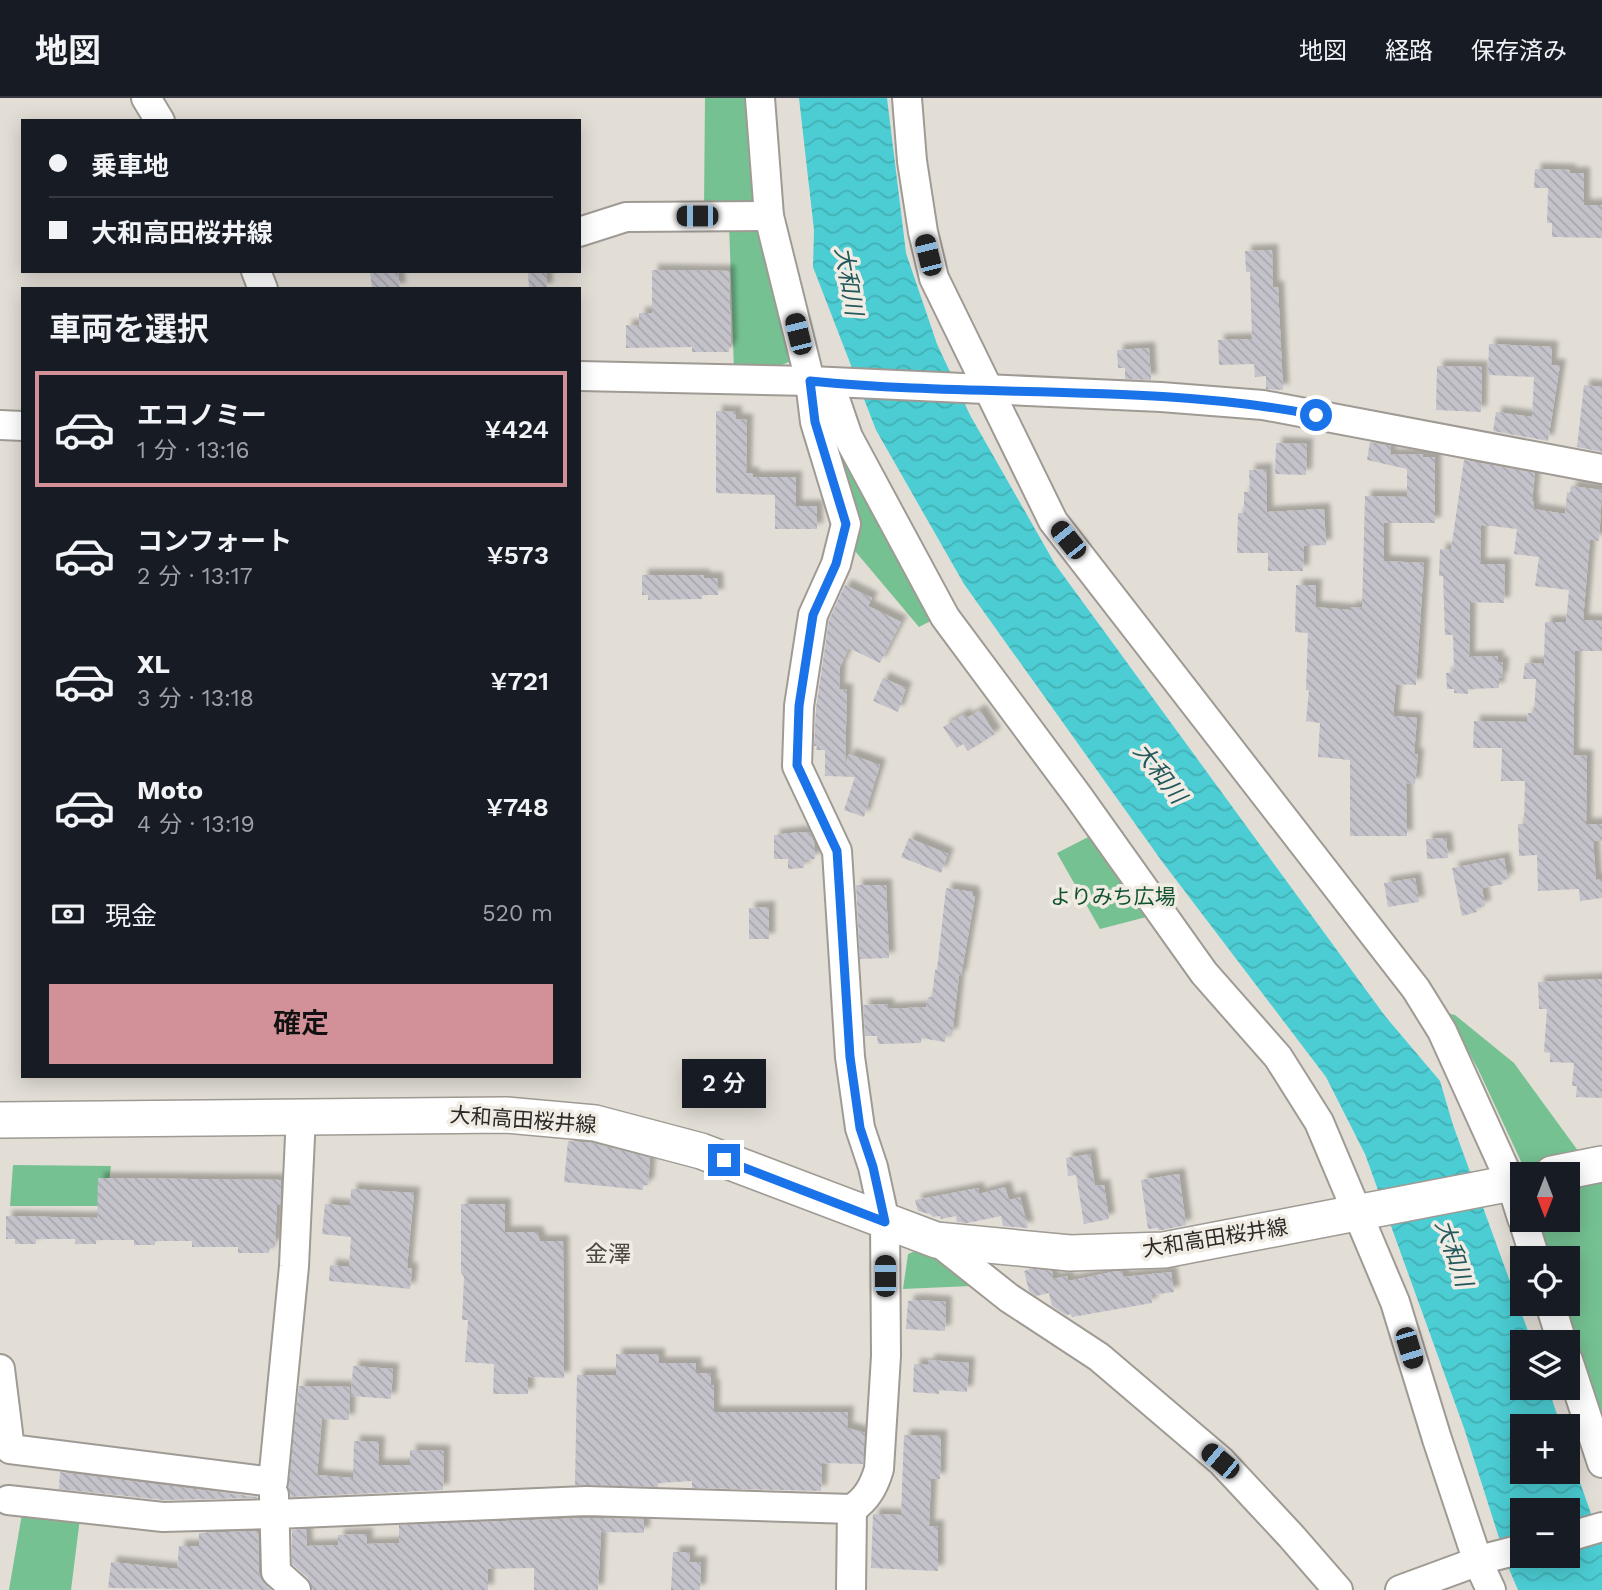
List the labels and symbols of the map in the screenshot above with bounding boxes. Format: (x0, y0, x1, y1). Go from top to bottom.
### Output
car (677, 206, 719, 227)
car (913, 232, 944, 278)
water label: 大和川 (829, 245, 868, 320)
car (783, 311, 814, 357)
route start (1300, 399, 1332, 431)
car (1047, 517, 1090, 563)
water label: 大和川 (1128, 738, 1193, 811)
park label: よりみち広場 (1050, 884, 1176, 909)
callout: 2 分 (682, 1058, 766, 1108)
street label: 大和高田桜井線 (449, 1102, 597, 1137)
route end (708, 1144, 740, 1176)
north arrow (1510, 1162, 1580, 1232)
street label: 大和高田桜井線 (1140, 1214, 1289, 1261)
water label: 大和川 (1430, 1216, 1479, 1293)
district label: 金澤 (585, 1241, 631, 1268)
car (875, 1255, 896, 1297)
car (1393, 1325, 1426, 1371)
car (1198, 1439, 1243, 1483)

